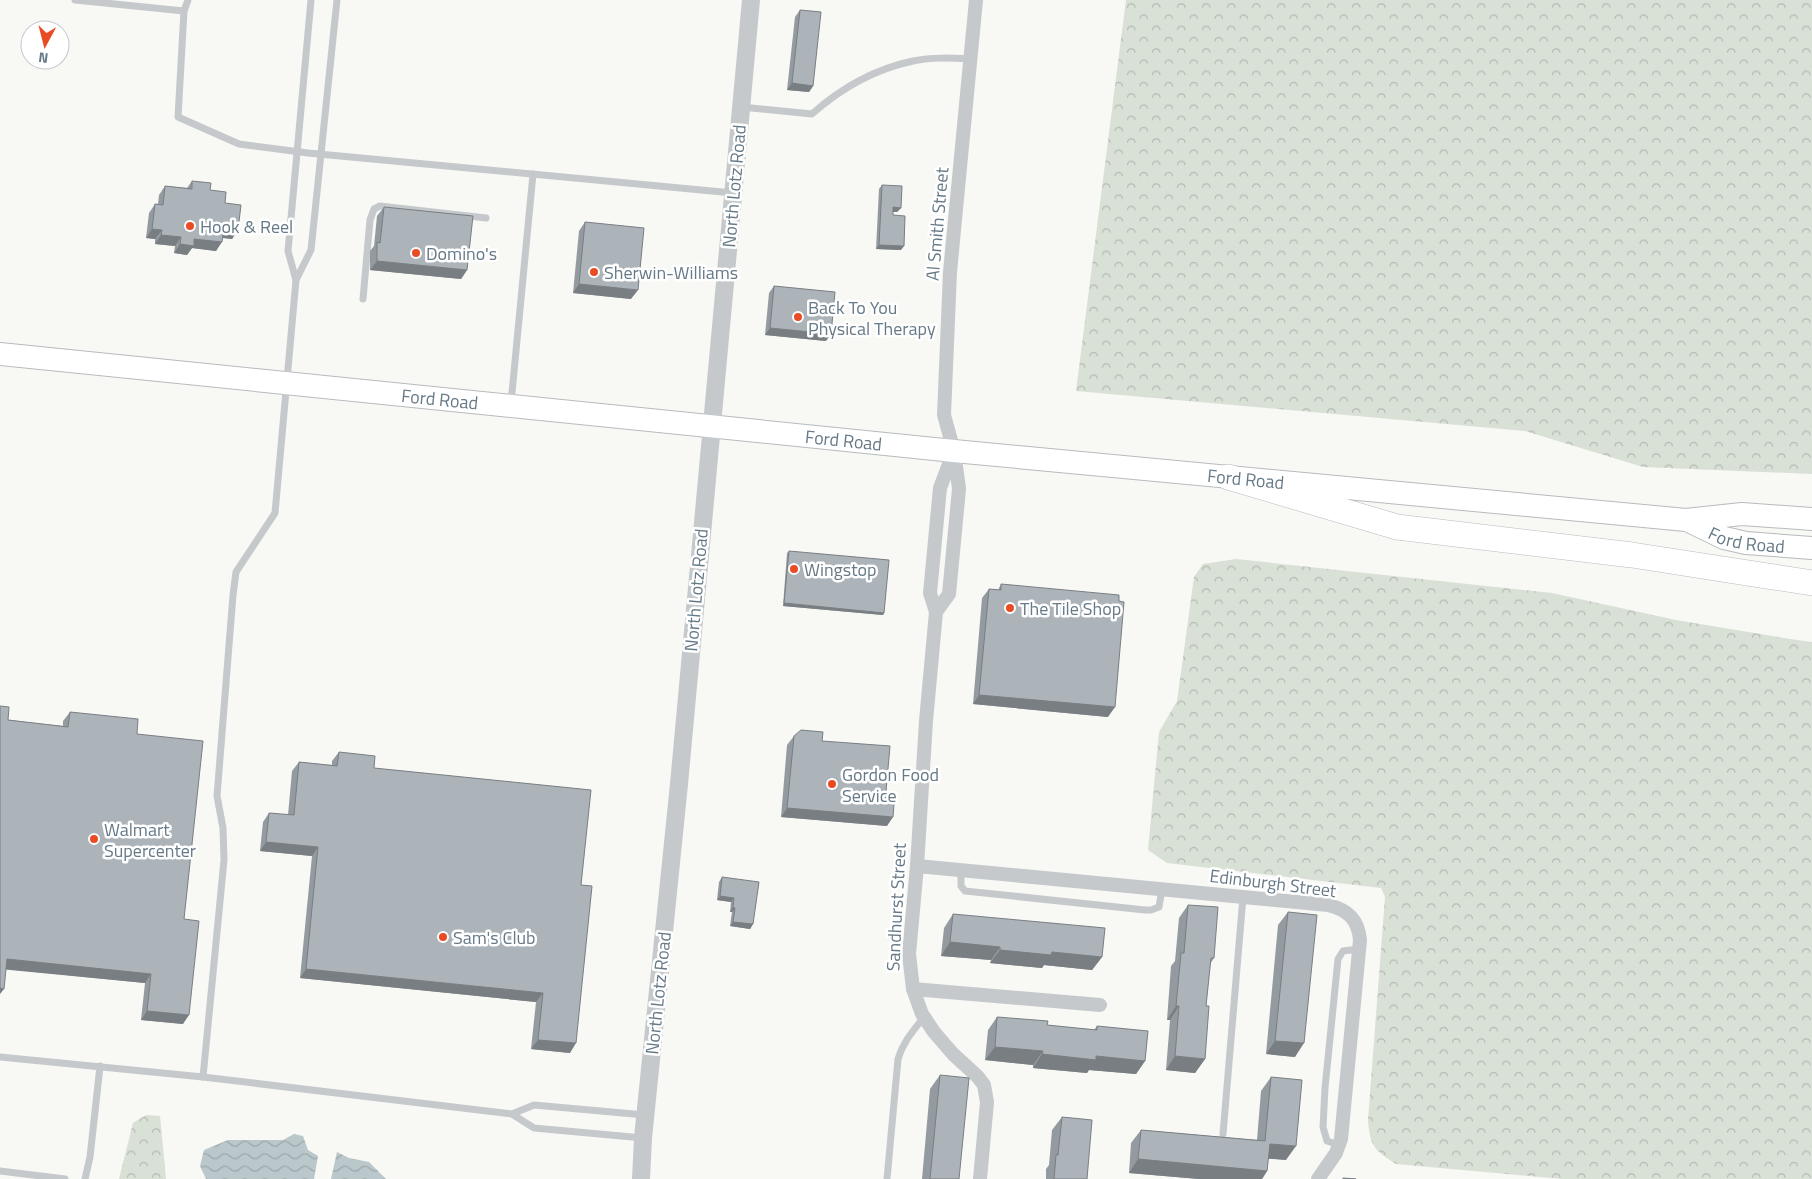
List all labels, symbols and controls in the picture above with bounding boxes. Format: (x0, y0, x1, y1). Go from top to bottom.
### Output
north arrow (20, 20, 70, 70)
text: N (37, 47, 49, 69)
street label: North Lotz Road (715, 123, 753, 249)
street label: Al Smith Street (919, 165, 955, 282)
place label: Hook & Reel (200, 213, 293, 240)
marker: Hook & Reel (184, 220, 196, 232)
place label: Domino's (426, 240, 497, 267)
marker: Domino's (410, 247, 422, 259)
place label: Sherwin-Williams (604, 259, 738, 286)
marker: Sherwin-Williams (588, 266, 600, 278)
place label: Back To You Physical Therapy (808, 294, 936, 342)
marker: Back To You Physical Therapy (792, 311, 804, 323)
street label: Ford Road (400, 381, 479, 416)
street label: Ford Road (804, 422, 883, 457)
street label: Ford Road (1206, 461, 1285, 496)
street label: Ford Road (1704, 519, 1786, 559)
street label: North Lotz Road (677, 527, 715, 653)
place label: Wingstop (804, 556, 877, 583)
marker: Wingstop (788, 563, 800, 575)
place label: The Tile Shop (1020, 595, 1121, 622)
marker: The Tile Shop (1004, 602, 1016, 614)
place label: Gordon Food Service (842, 761, 939, 809)
marker: Gordon Food Service (826, 778, 838, 790)
place label: Walmart Supercenter (104, 816, 196, 864)
marker: Walmart Supercenter (88, 833, 100, 845)
street label: Sandhurst Street (879, 841, 913, 972)
street label: Edinburgh Street (1208, 862, 1339, 904)
place label: Sam's Club (453, 924, 536, 951)
street label: North Lotz Road (638, 930, 678, 1056)
marker: Sam's Club (437, 931, 449, 943)

